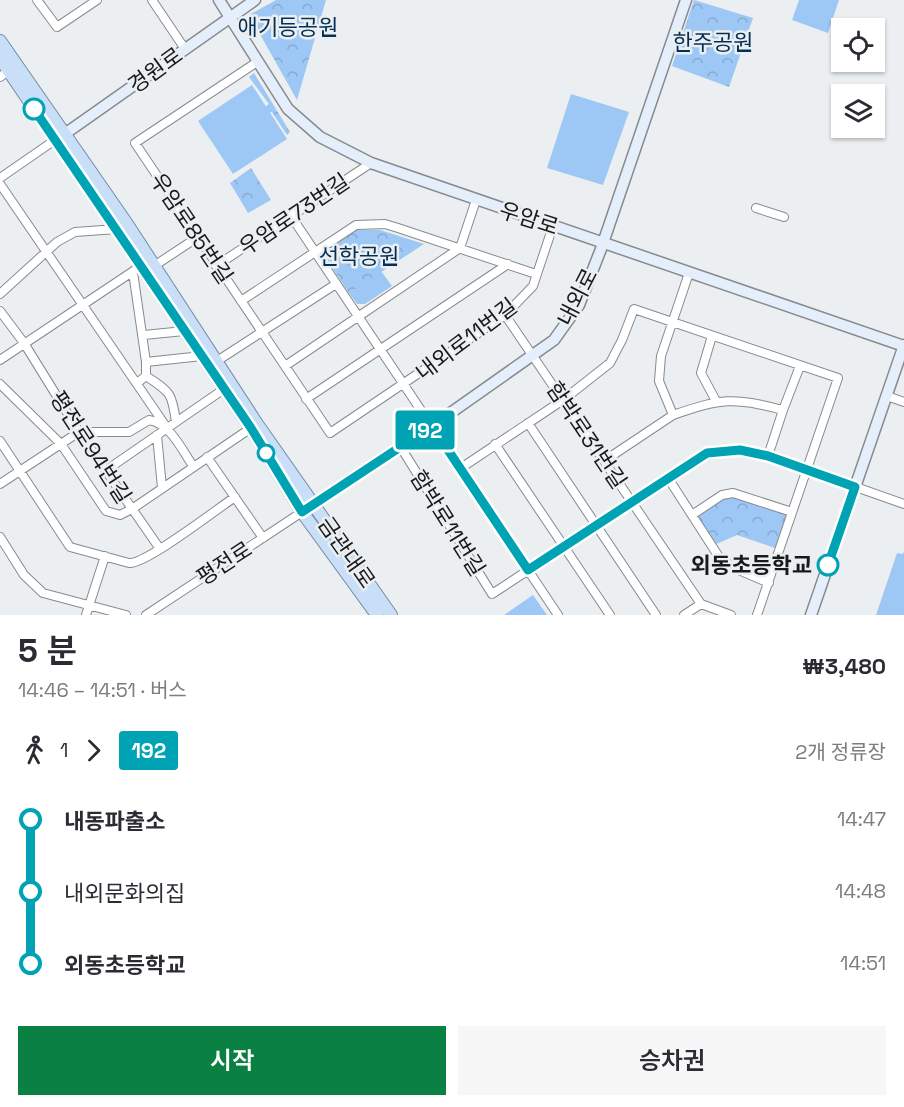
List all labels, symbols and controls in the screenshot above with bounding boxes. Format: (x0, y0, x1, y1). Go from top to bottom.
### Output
park label: 애기등공원 (237, 13, 339, 41)
map controls (831, 18, 885, 138)
button: locate (831, 18, 885, 72)
park label: 한주공원 (673, 28, 753, 56)
street label: 경원로 (122, 41, 188, 99)
button: layers (831, 84, 885, 138)
unlabelled marker (23, 98, 45, 120)
street label: 우암로85번길 (145, 167, 239, 289)
street label: 우암로73번길 (234, 167, 354, 261)
street label: 우암로 (496, 195, 562, 241)
park label: 선학공원 (319, 242, 399, 270)
street label: 내외로 (551, 264, 603, 330)
street label: 내외로11번길 (410, 292, 522, 386)
street label: 함박로31번길 (541, 376, 633, 494)
street label: 평전로94번길 (44, 386, 138, 508)
line badge: 192 (390, 410, 460, 450)
text: 192 (408, 417, 442, 444)
unlabelled marker (257, 444, 275, 462)
street label: 함박로11번길 (404, 465, 492, 581)
street label: 금관대로 (312, 511, 382, 593)
street label: 평전로 (191, 535, 257, 591)
place label: 외동초등학교 (691, 551, 812, 579)
marker: 외동초등학교 (817, 554, 839, 576)
text: 5 분 (18, 630, 77, 672)
text: ₩3,480 (802, 652, 886, 680)
text: 14:46 – 14:51 · 버스 (18, 677, 187, 703)
icon: walk (18, 734, 51, 767)
icon: forward (77, 734, 110, 767)
text: 1 (60, 737, 68, 763)
text: 192 (131, 737, 166, 764)
text: 2개 정류장 (795, 739, 886, 765)
text: 14:47 (837, 806, 886, 832)
text: 내동파출소 (64, 807, 165, 835)
text: 14:48 (835, 878, 886, 904)
text: 내외문화의집 (64, 879, 185, 907)
text: 14:51 (840, 950, 886, 976)
text: 외동초등학교 (64, 951, 185, 979)
button: 시작 (18, 1026, 446, 1095)
button: 승차권 (458, 1026, 886, 1095)

